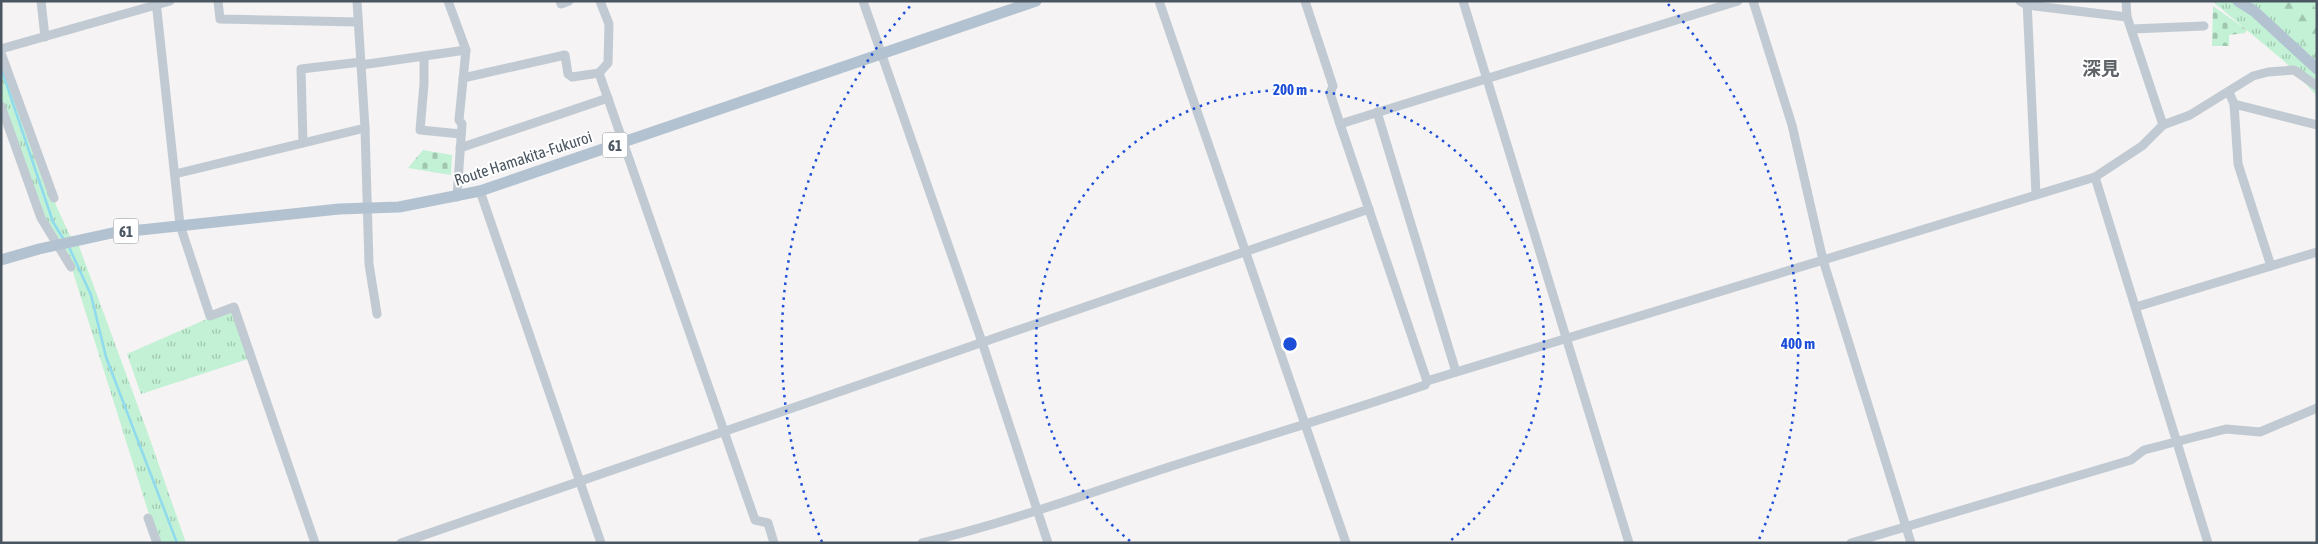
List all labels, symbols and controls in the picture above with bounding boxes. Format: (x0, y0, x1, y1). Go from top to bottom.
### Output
district label: 深見 (2082, 57, 2120, 79)
text: 200 m (1273, 81, 1307, 98)
street label: Route Hamakita-Fukuroi (452, 127, 594, 189)
road number: 61 (602, 132, 628, 158)
road number: 61 (114, 218, 138, 244)
centre of rings (1281, 335, 1299, 353)
text: 400 m (1780, 335, 1815, 352)

